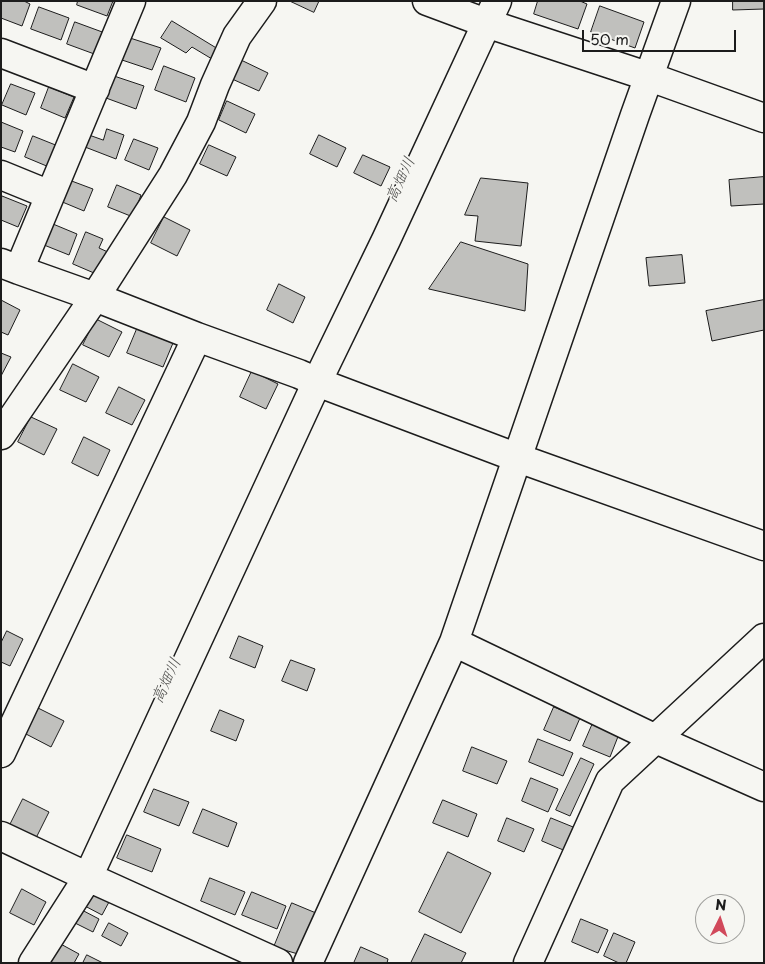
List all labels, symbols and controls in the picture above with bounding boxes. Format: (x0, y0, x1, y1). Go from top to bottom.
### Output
scale bar (585, 20, 739, 52)
text: 50 m (590, 27, 629, 50)
water label: 高畑川 (382, 154, 420, 206)
water label: 高畑川 (148, 655, 186, 707)
north arrow (695, 894, 745, 944)
text: N (715, 894, 727, 915)

